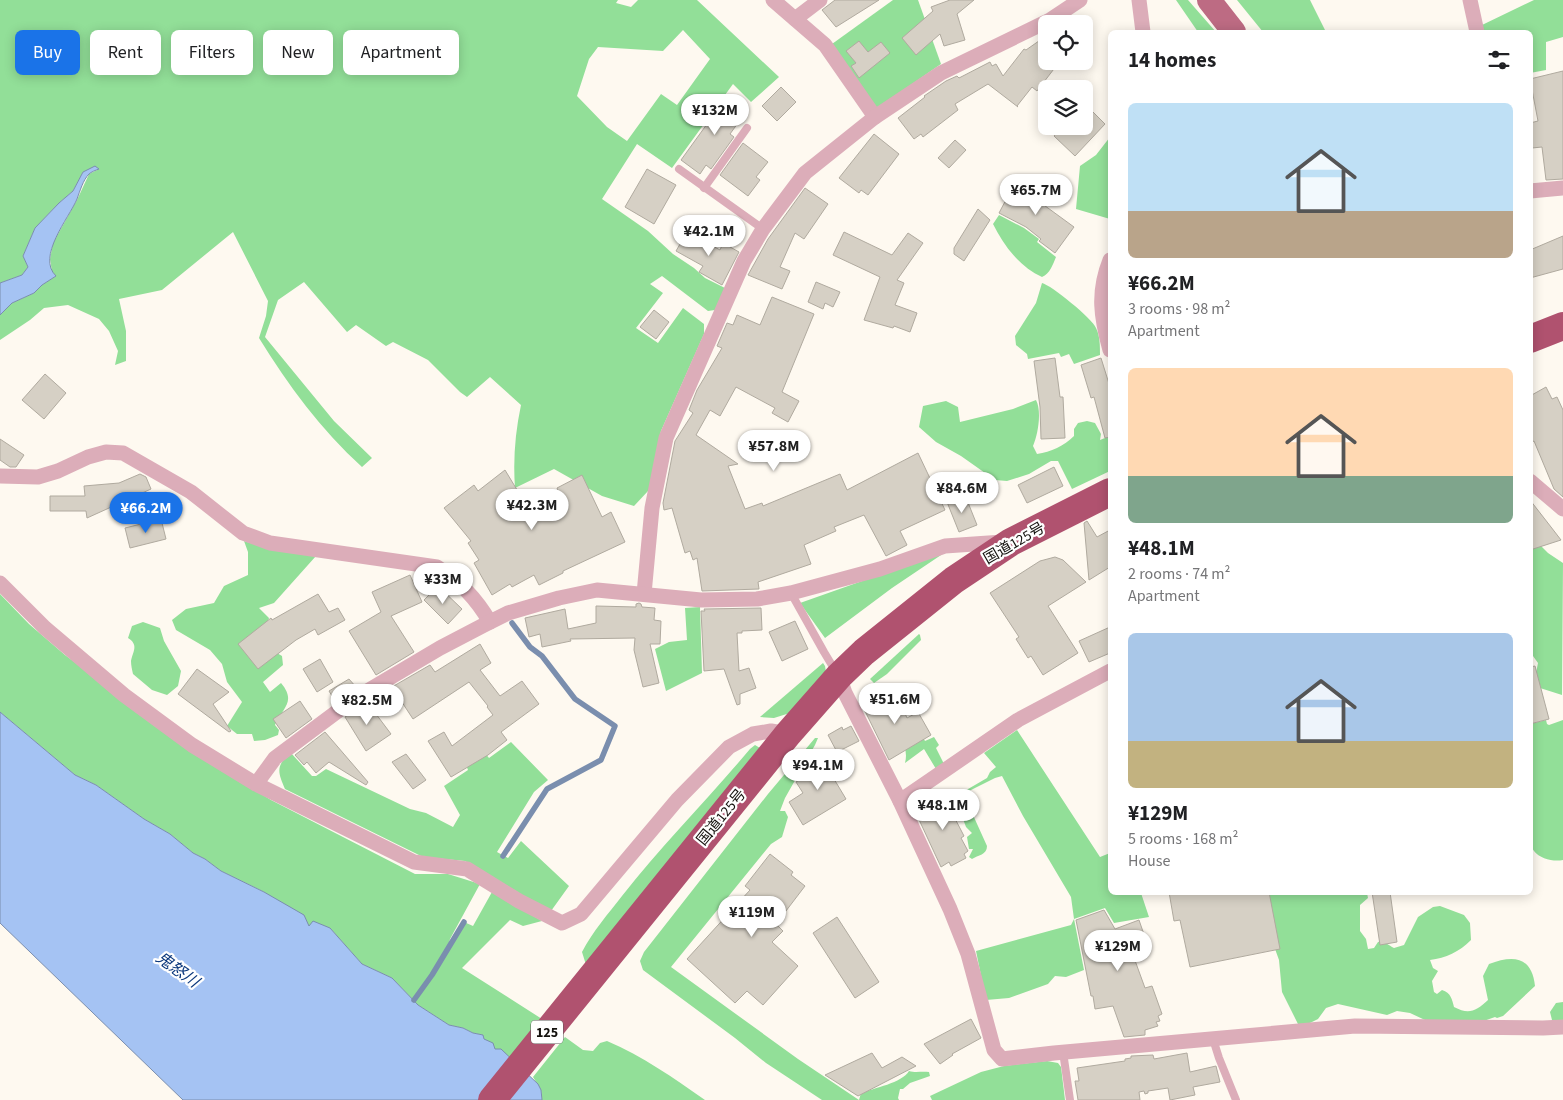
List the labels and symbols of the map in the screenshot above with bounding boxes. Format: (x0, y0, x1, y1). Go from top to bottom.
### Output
pin: ¥132M (680, 94, 750, 136)
pin: ¥65.7M (995, 174, 1077, 216)
pin: ¥42.1M (668, 214, 750, 257)
pin: ¥57.8M (733, 430, 815, 472)
pin: ¥84.6M (921, 472, 1003, 514)
pin: ¥42.3M (491, 488, 573, 531)
pin: ¥66.2M (105, 492, 187, 534)
street label: 国道125号 (980, 517, 1049, 569)
pin: ¥33M (413, 562, 473, 605)
pin: ¥51.6M (854, 682, 936, 725)
pin: ¥82.5M (326, 684, 408, 726)
pin: ¥94.1M (777, 748, 859, 791)
street label: 国道125号 (692, 785, 751, 850)
pin: ¥48.1M (902, 788, 984, 831)
pin: ¥119M (717, 896, 787, 938)
pin: ¥129M (1083, 930, 1153, 972)
water label: 鬼怒川 (152, 947, 205, 994)
road number: 125 (531, 1020, 563, 1044)

